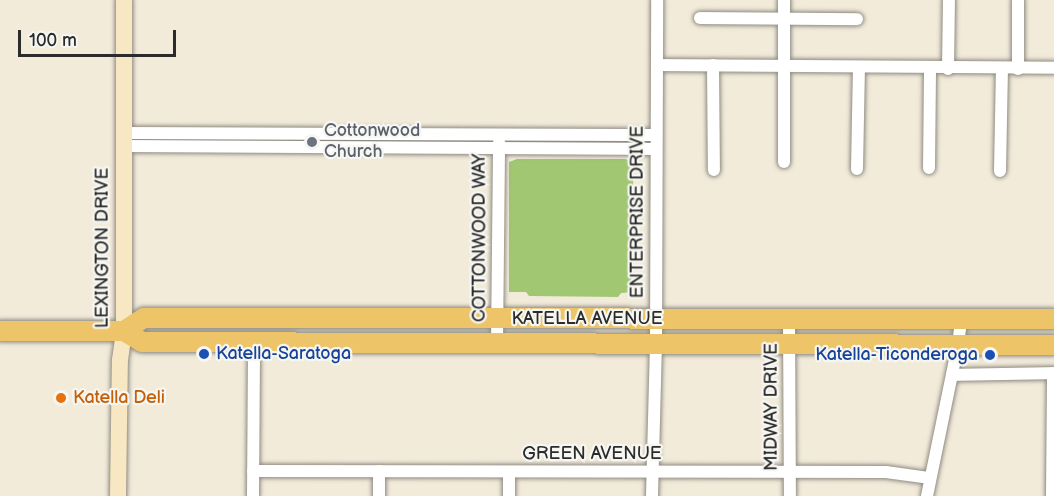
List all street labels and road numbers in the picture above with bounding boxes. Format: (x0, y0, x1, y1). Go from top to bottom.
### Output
street label: ENTERPRISE DRIVE (627, 126, 649, 298)
street label: COTTONWOOD WAY (469, 153, 491, 323)
street label: LEXINGTON DRIVE (92, 168, 114, 328)
street label: KATELLA AVENUE (511, 308, 663, 330)
street label: MIDWAY DRIVE (761, 343, 783, 471)
street label: GREEN AVENUE (522, 443, 662, 465)

